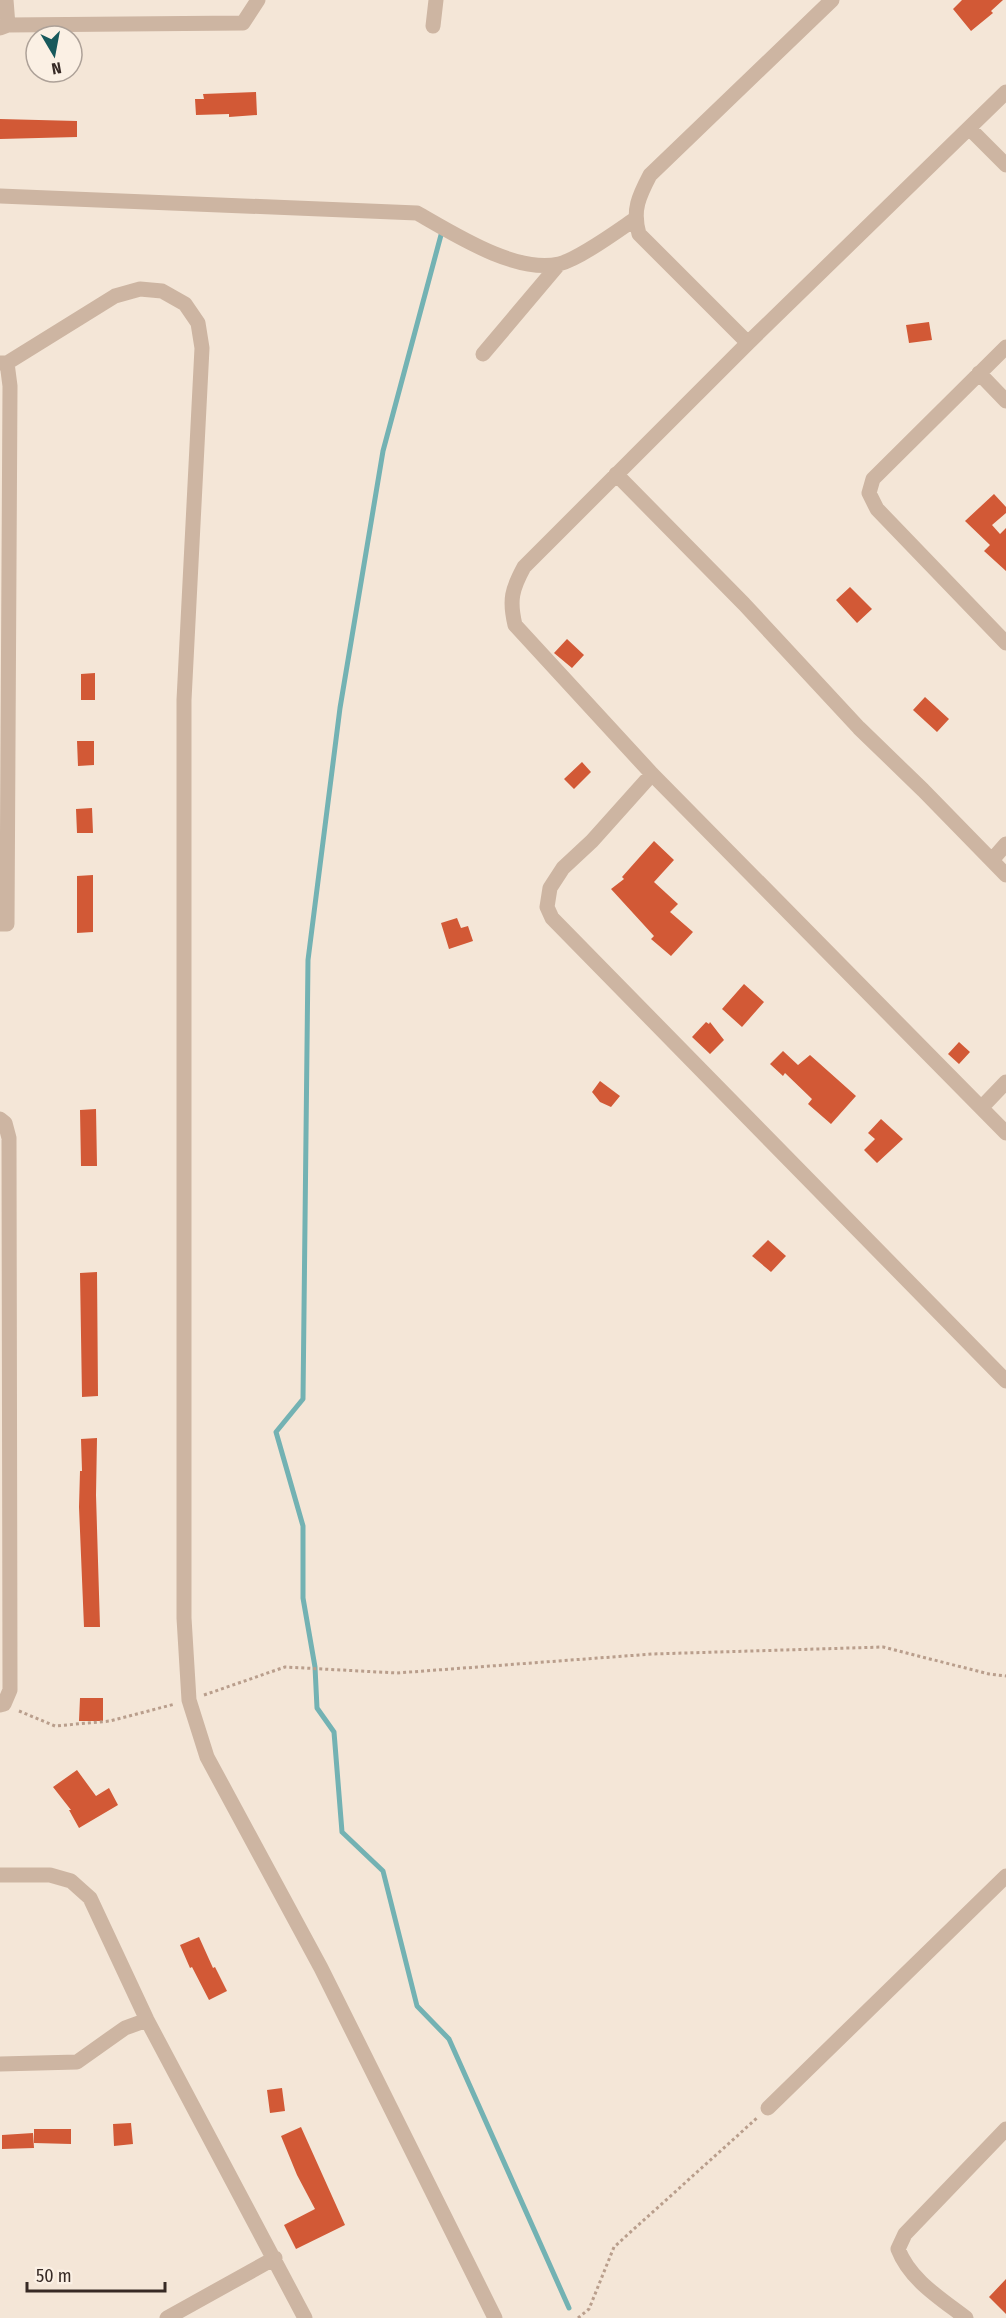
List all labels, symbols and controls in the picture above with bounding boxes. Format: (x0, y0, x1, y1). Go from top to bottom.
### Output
north arrow (24, 24, 84, 84)
text: N (50, 58, 63, 78)
scale bar (27, 2255, 165, 2293)
text: 50 m (36, 2265, 72, 2287)

